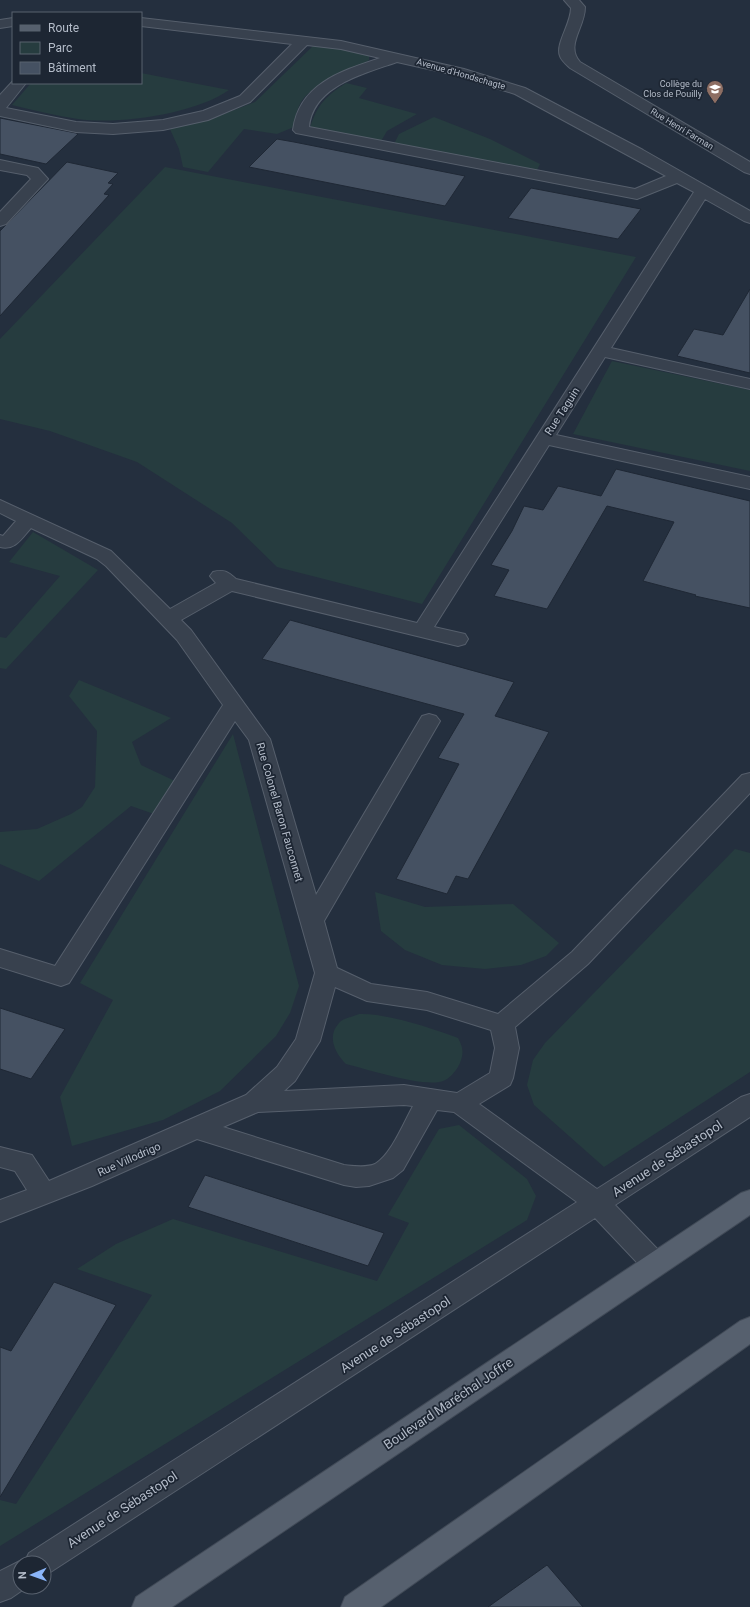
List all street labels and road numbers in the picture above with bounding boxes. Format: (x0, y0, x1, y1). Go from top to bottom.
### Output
street label: Avenue d'Hondschagte (415, 57, 507, 92)
street label: Rue Henri Farman (649, 106, 715, 152)
street label: Rue Taguin (542, 385, 583, 438)
street label: Rue Colonel Baron Fauconnet (253, 741, 306, 884)
street label: Avenue de Sébastopol (609, 1117, 725, 1200)
street label: Rue Villodrigo (96, 1140, 163, 1179)
street label: Avenue de Sébastopol (337, 1293, 453, 1376)
street label: Boulevard Maréchal Joffre (381, 1354, 516, 1452)
street label: Avenue de Sébastopol (64, 1468, 180, 1551)

